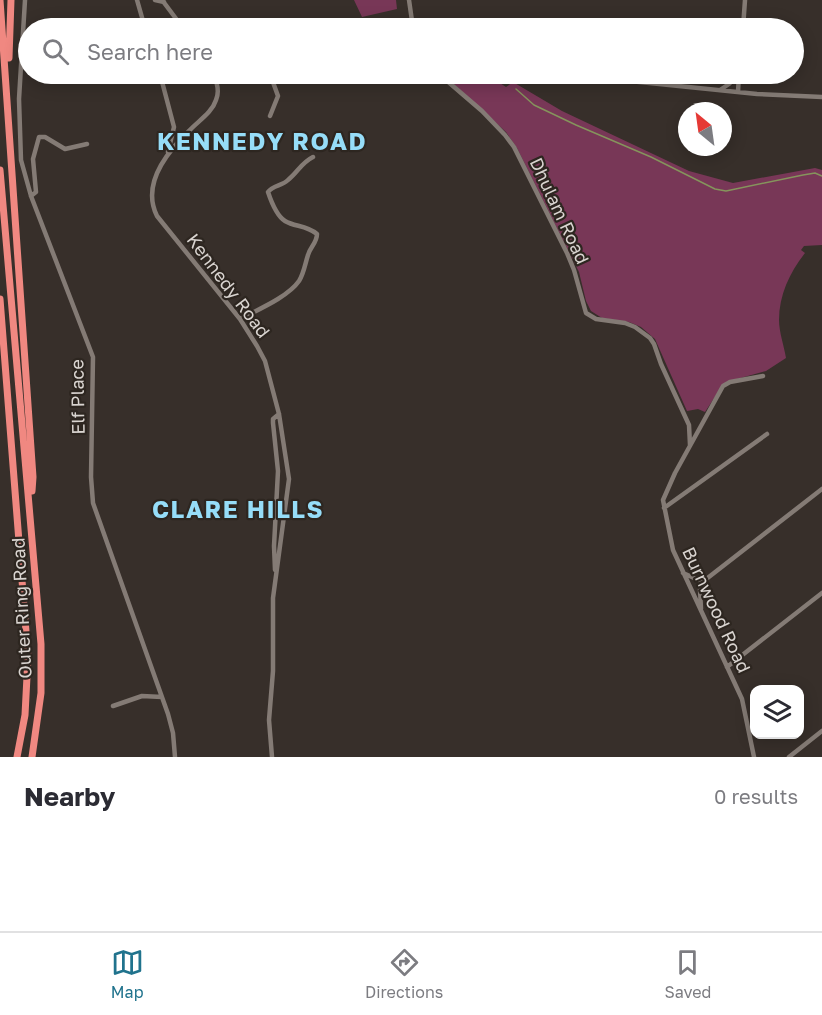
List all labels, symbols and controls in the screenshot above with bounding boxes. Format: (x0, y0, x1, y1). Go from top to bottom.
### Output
search box (18, 18, 804, 84)
icon: search (39, 35, 72, 68)
text: Search here (87, 38, 213, 65)
north arrow (678, 102, 732, 156)
district label: KENNEDY ROAD (157, 126, 367, 155)
street label: Dhulam Road (526, 154, 594, 267)
street label: Kennedy Road (182, 229, 275, 342)
street label: Elf Place (65, 359, 89, 435)
district label: CLARE HILLS (152, 494, 324, 523)
street label: Outer Ring Road (6, 537, 36, 679)
street label: Burnwood Road (678, 543, 756, 676)
map controls (750, 685, 804, 739)
button: layers (750, 685, 804, 739)
text: Nearby (24, 781, 115, 812)
text: 0 results (714, 784, 798, 808)
tab: Map (111, 946, 144, 1002)
tab: Directions (365, 946, 443, 1002)
tab: Saved (665, 946, 711, 1002)

